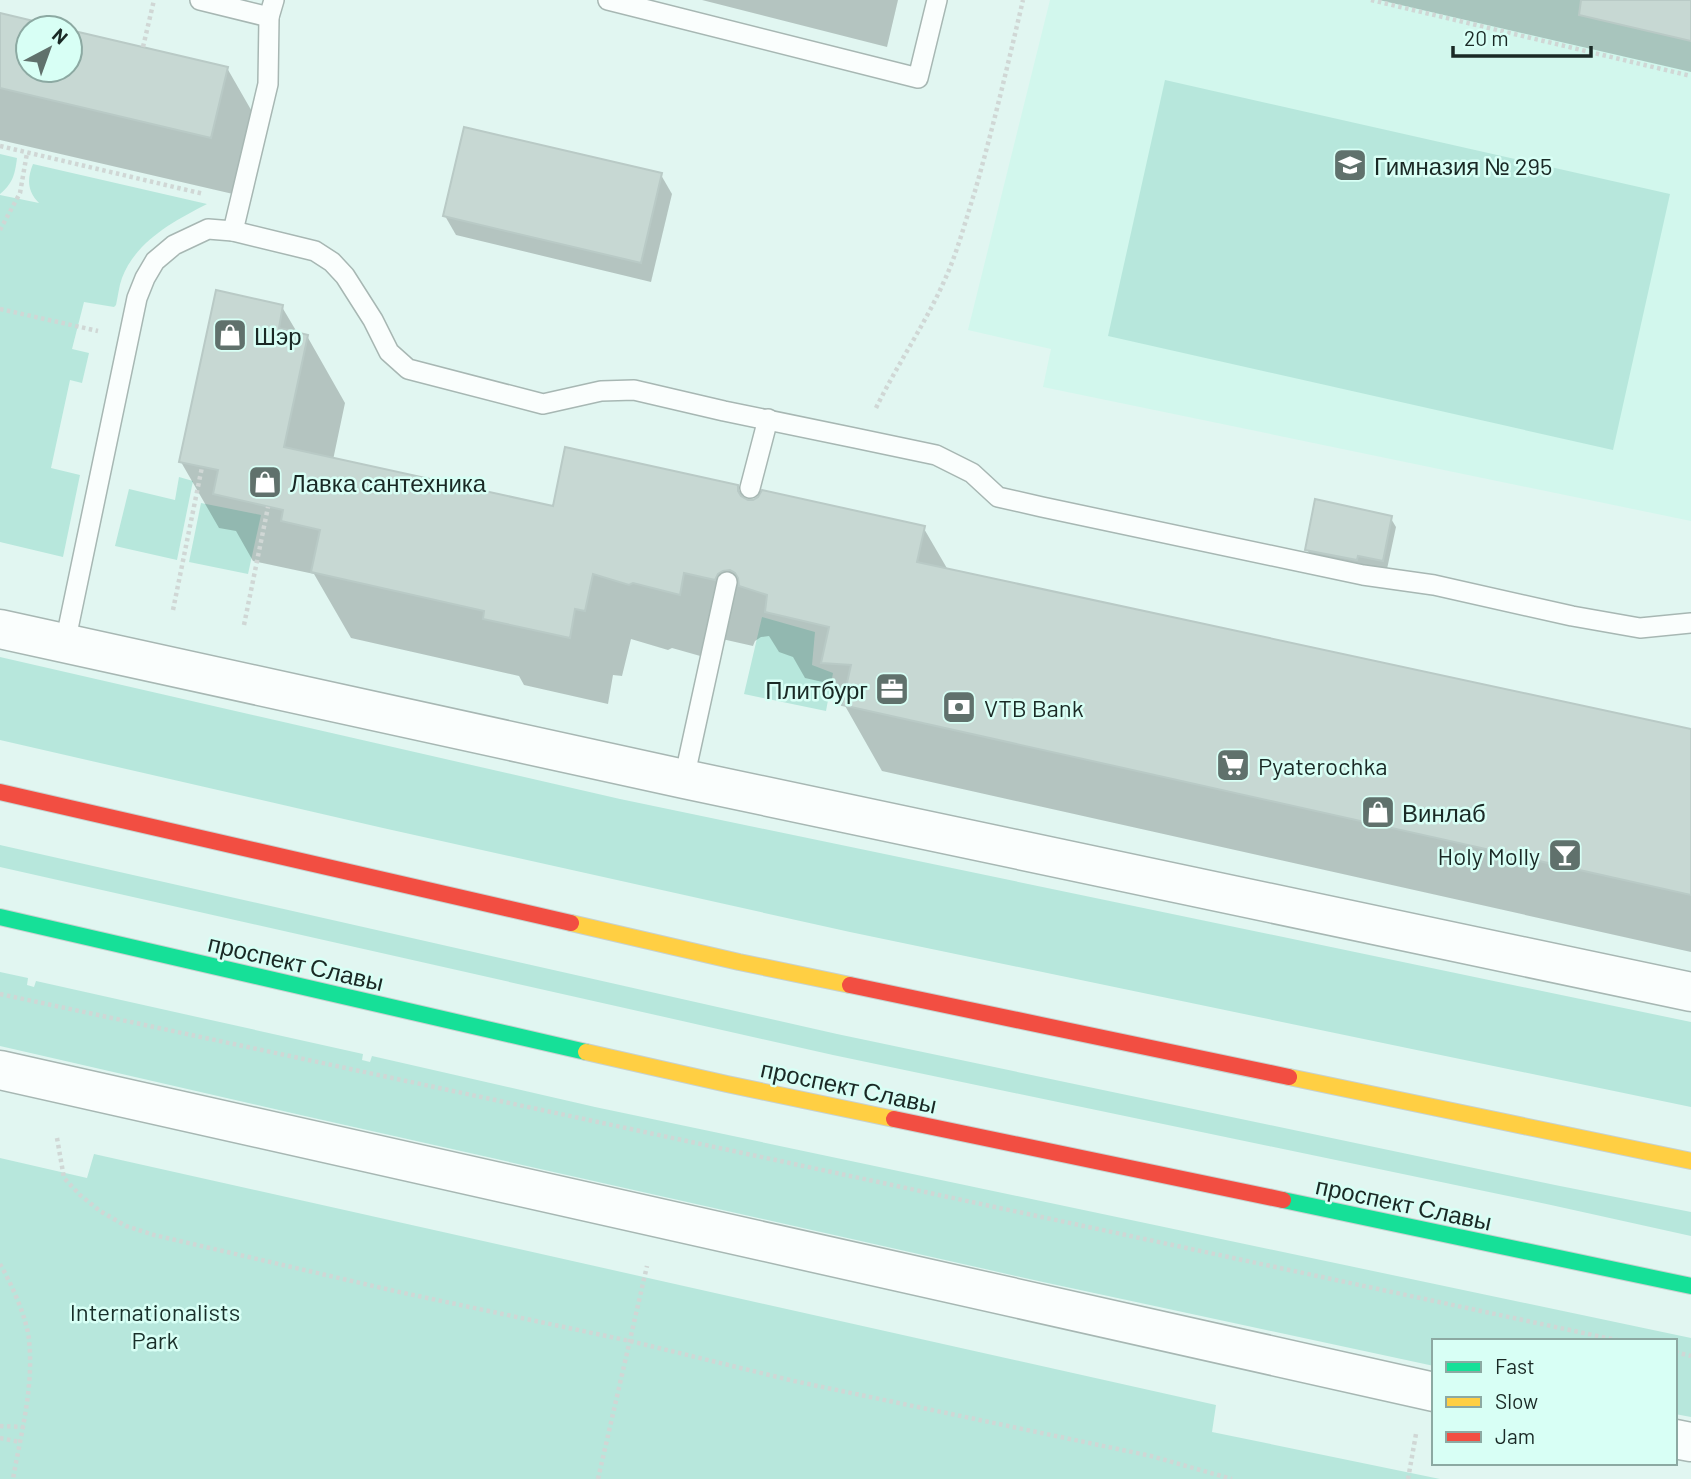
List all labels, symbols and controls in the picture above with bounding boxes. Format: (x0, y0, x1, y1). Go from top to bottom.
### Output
north arrow (14, 14, 84, 84)
scale bar (1453, 14, 1591, 58)
text: N (48, 23, 73, 49)
text: 20 m (1464, 25, 1509, 50)
school or university icon: Гимназия № 295 (1331, 146, 1369, 184)
place label: Гимназия № 295 (1374, 151, 1552, 180)
shop icon: Шэр (211, 316, 249, 354)
place label: Шэр (254, 321, 302, 350)
shop icon: Лавка сантехника (246, 463, 284, 501)
place label: Лавка сантехника (290, 468, 487, 497)
office icon: Плитбург (873, 670, 911, 708)
place label: Плитбург (765, 675, 868, 704)
bank icon: VTB Bank (940, 688, 978, 726)
place label: VTB Bank (984, 693, 1084, 722)
supermarket icon: Pyaterochka (1214, 746, 1252, 784)
place label: Pyaterochka (1258, 751, 1388, 780)
shop icon: Винлаб (1359, 793, 1397, 831)
place label: Винлаб (1402, 798, 1486, 827)
bar icon: Holy Molly (1546, 836, 1584, 874)
place label: Holy Molly (1437, 841, 1540, 870)
street label: проспект Славы (205, 928, 387, 996)
street label: проспект Славы (758, 1053, 940, 1119)
street label: проспект Славы (1313, 1170, 1495, 1236)
park label: Internationalists Park (70, 1297, 240, 1354)
legend (1432, 1339, 1677, 1465)
text: Fast (1495, 1353, 1535, 1378)
text: Slow (1495, 1388, 1538, 1413)
text: Jam (1495, 1423, 1535, 1448)

